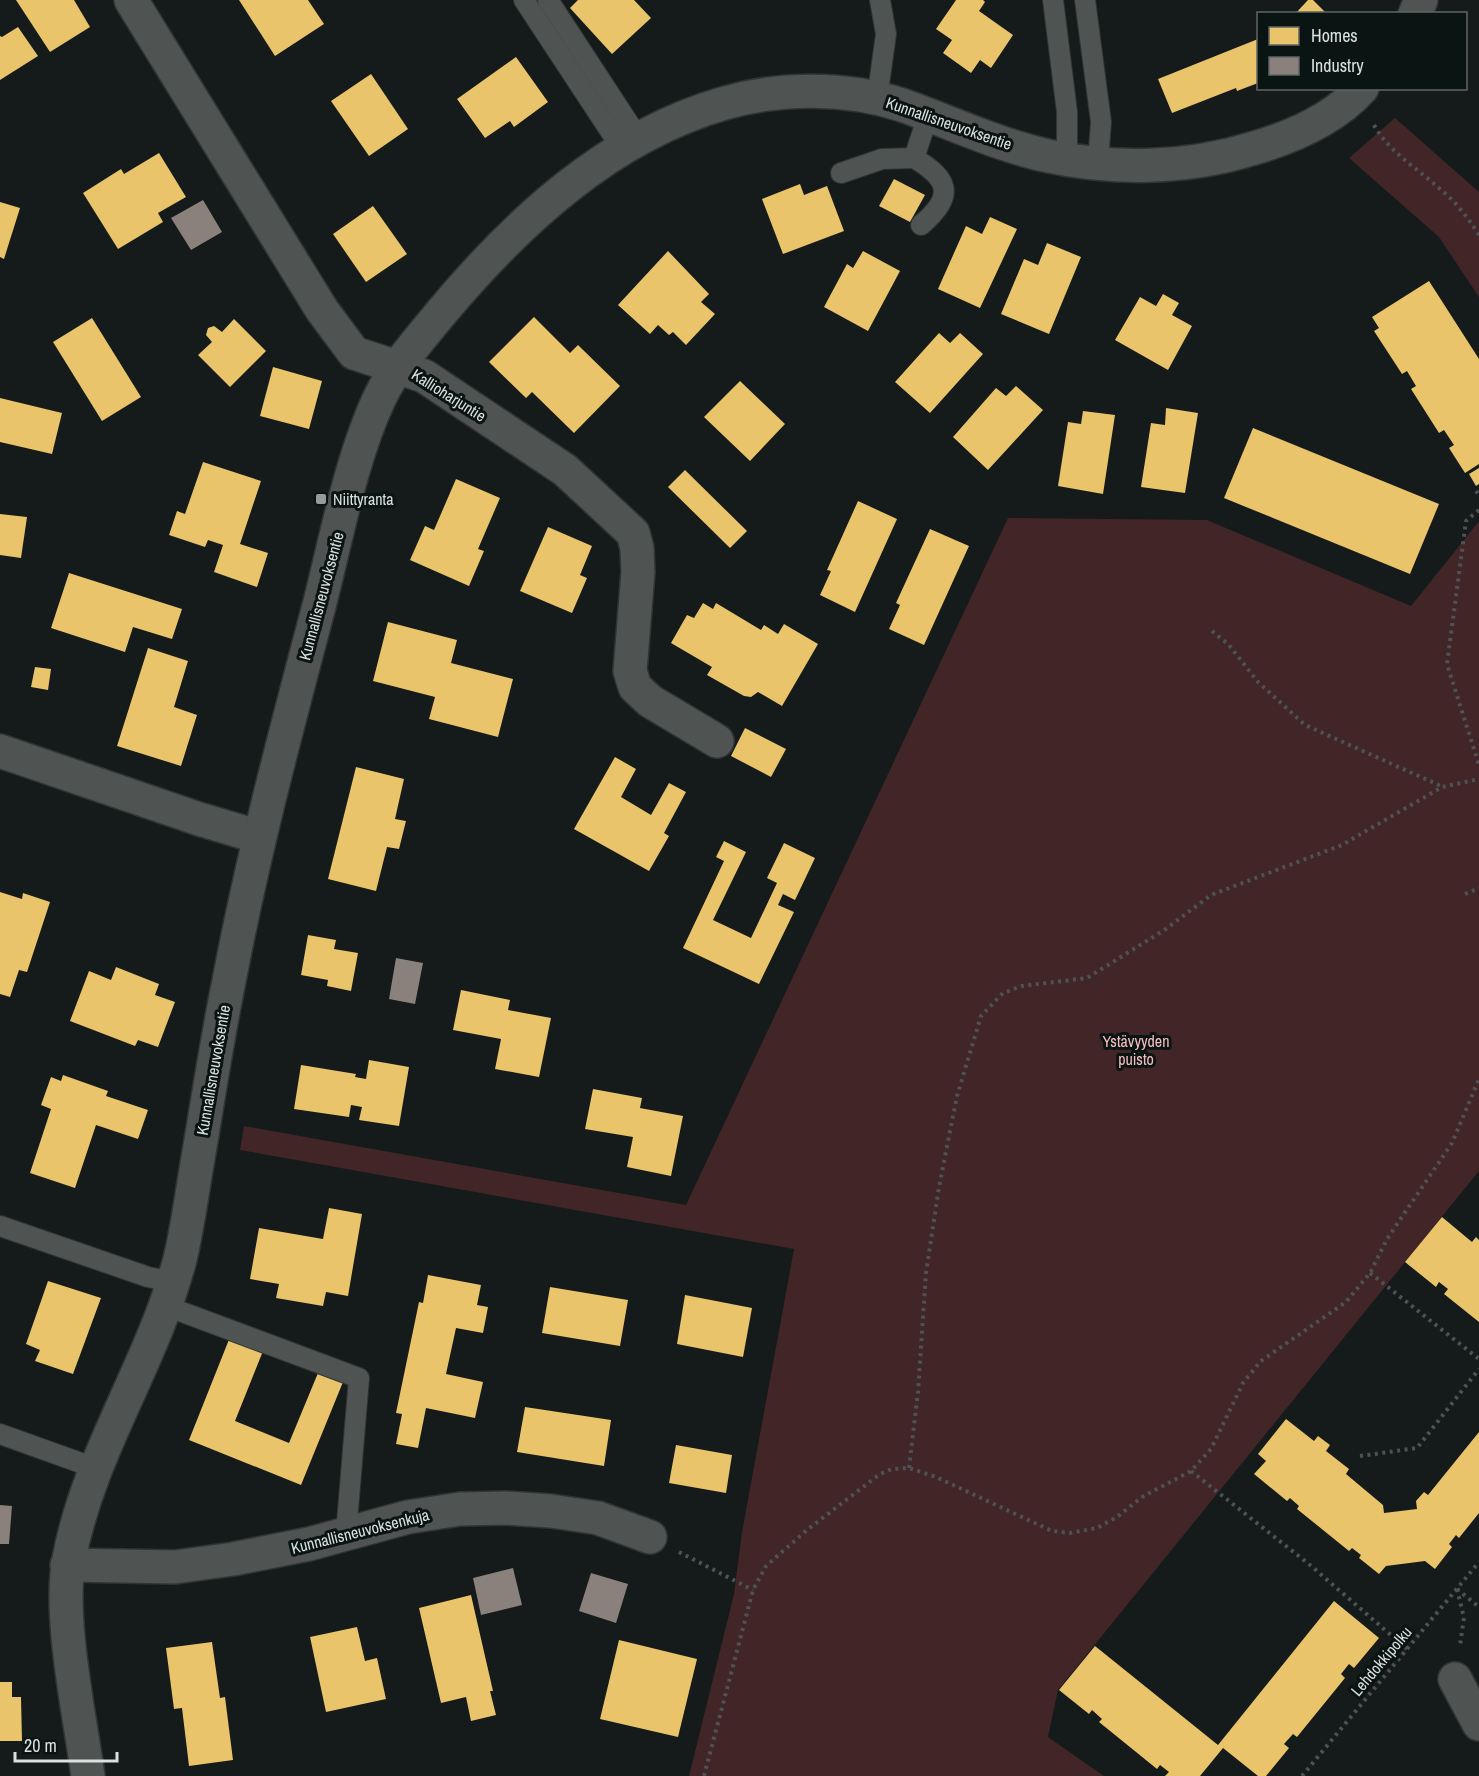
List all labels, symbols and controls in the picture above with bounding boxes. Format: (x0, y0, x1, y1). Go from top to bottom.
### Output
legend (1257, 12, 1467, 90)
text: Homes (1311, 23, 1358, 48)
text: Industry (1311, 53, 1364, 78)
street label: Kunnallisneuvoksentie (883, 91, 1015, 155)
street label: Kallioharjuntie (408, 363, 490, 427)
place label: Niittyranta (333, 488, 394, 510)
marker: Niittyranta (314, 492, 328, 506)
street label: Kunnallisneuvoksentie (293, 529, 349, 663)
street label: Kunnallisneuvoksentie (191, 1003, 235, 1137)
park label: Ystävyyden puisto (1103, 1030, 1169, 1070)
street label: Kunnallisneuvoksenkuja (289, 1503, 432, 1559)
street label: Lehdokkipolku (1345, 1622, 1417, 1700)
scale bar (15, 1725, 117, 1763)
text: 20 m (24, 1733, 57, 1758)

